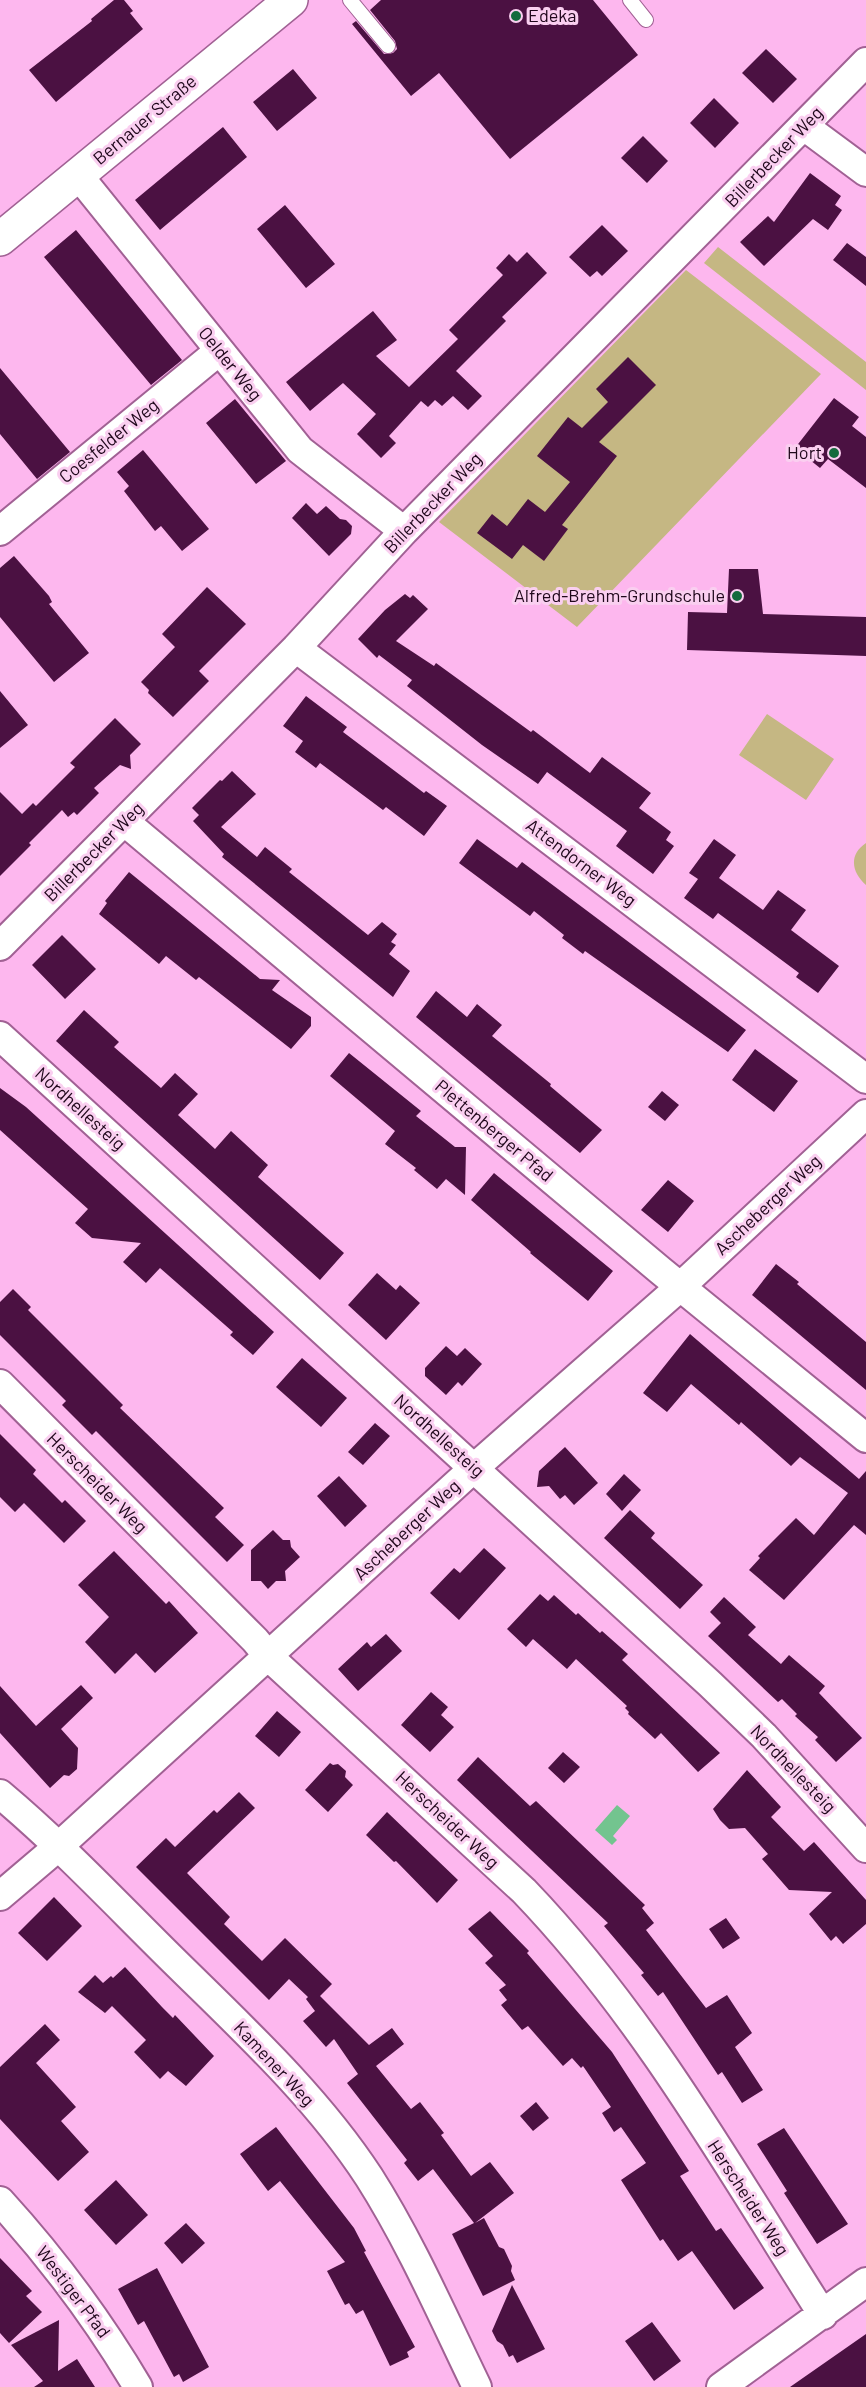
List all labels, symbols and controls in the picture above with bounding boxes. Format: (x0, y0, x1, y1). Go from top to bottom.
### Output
place label: Edeka (528, 4, 576, 26)
marker: Edeka (509, 9, 523, 23)
street label: Bernauer Straße (88, 70, 201, 169)
street label: Billerbecker Weg (720, 101, 827, 211)
street label: Oelder Weg (194, 322, 267, 405)
street label: Coesfelder Weg (54, 393, 163, 487)
place label: Hort (787, 441, 822, 463)
marker: Hort (827, 446, 841, 460)
street label: Billerbecker Weg (379, 447, 486, 557)
place label: Alfred-Brehm-Grundschule (514, 584, 725, 606)
marker: Alfred-Brehm-Grundschule (730, 589, 744, 603)
street label: Billerbecker Weg (39, 797, 148, 906)
street label: Attendorner Weg (522, 814, 641, 911)
street label: Nordhellesteig (31, 1062, 130, 1155)
street label: Plettenberger Pfad (431, 1075, 558, 1186)
street label: Ascheberger Weg (710, 1149, 825, 1259)
street label: Nordhellesteig (390, 1389, 489, 1482)
street label: Herscheider Weg (43, 1427, 153, 1537)
street label: Ascheberger Weg (349, 1474, 464, 1584)
street label: Nordhellesteig (746, 1720, 841, 1817)
street label: Herscheider Weg (391, 1766, 504, 1873)
street label: Kamener Weg (230, 2016, 320, 2110)
street label: Herscheider Weg (703, 2136, 794, 2259)
street label: Westiger Pfad (32, 2241, 115, 2342)

